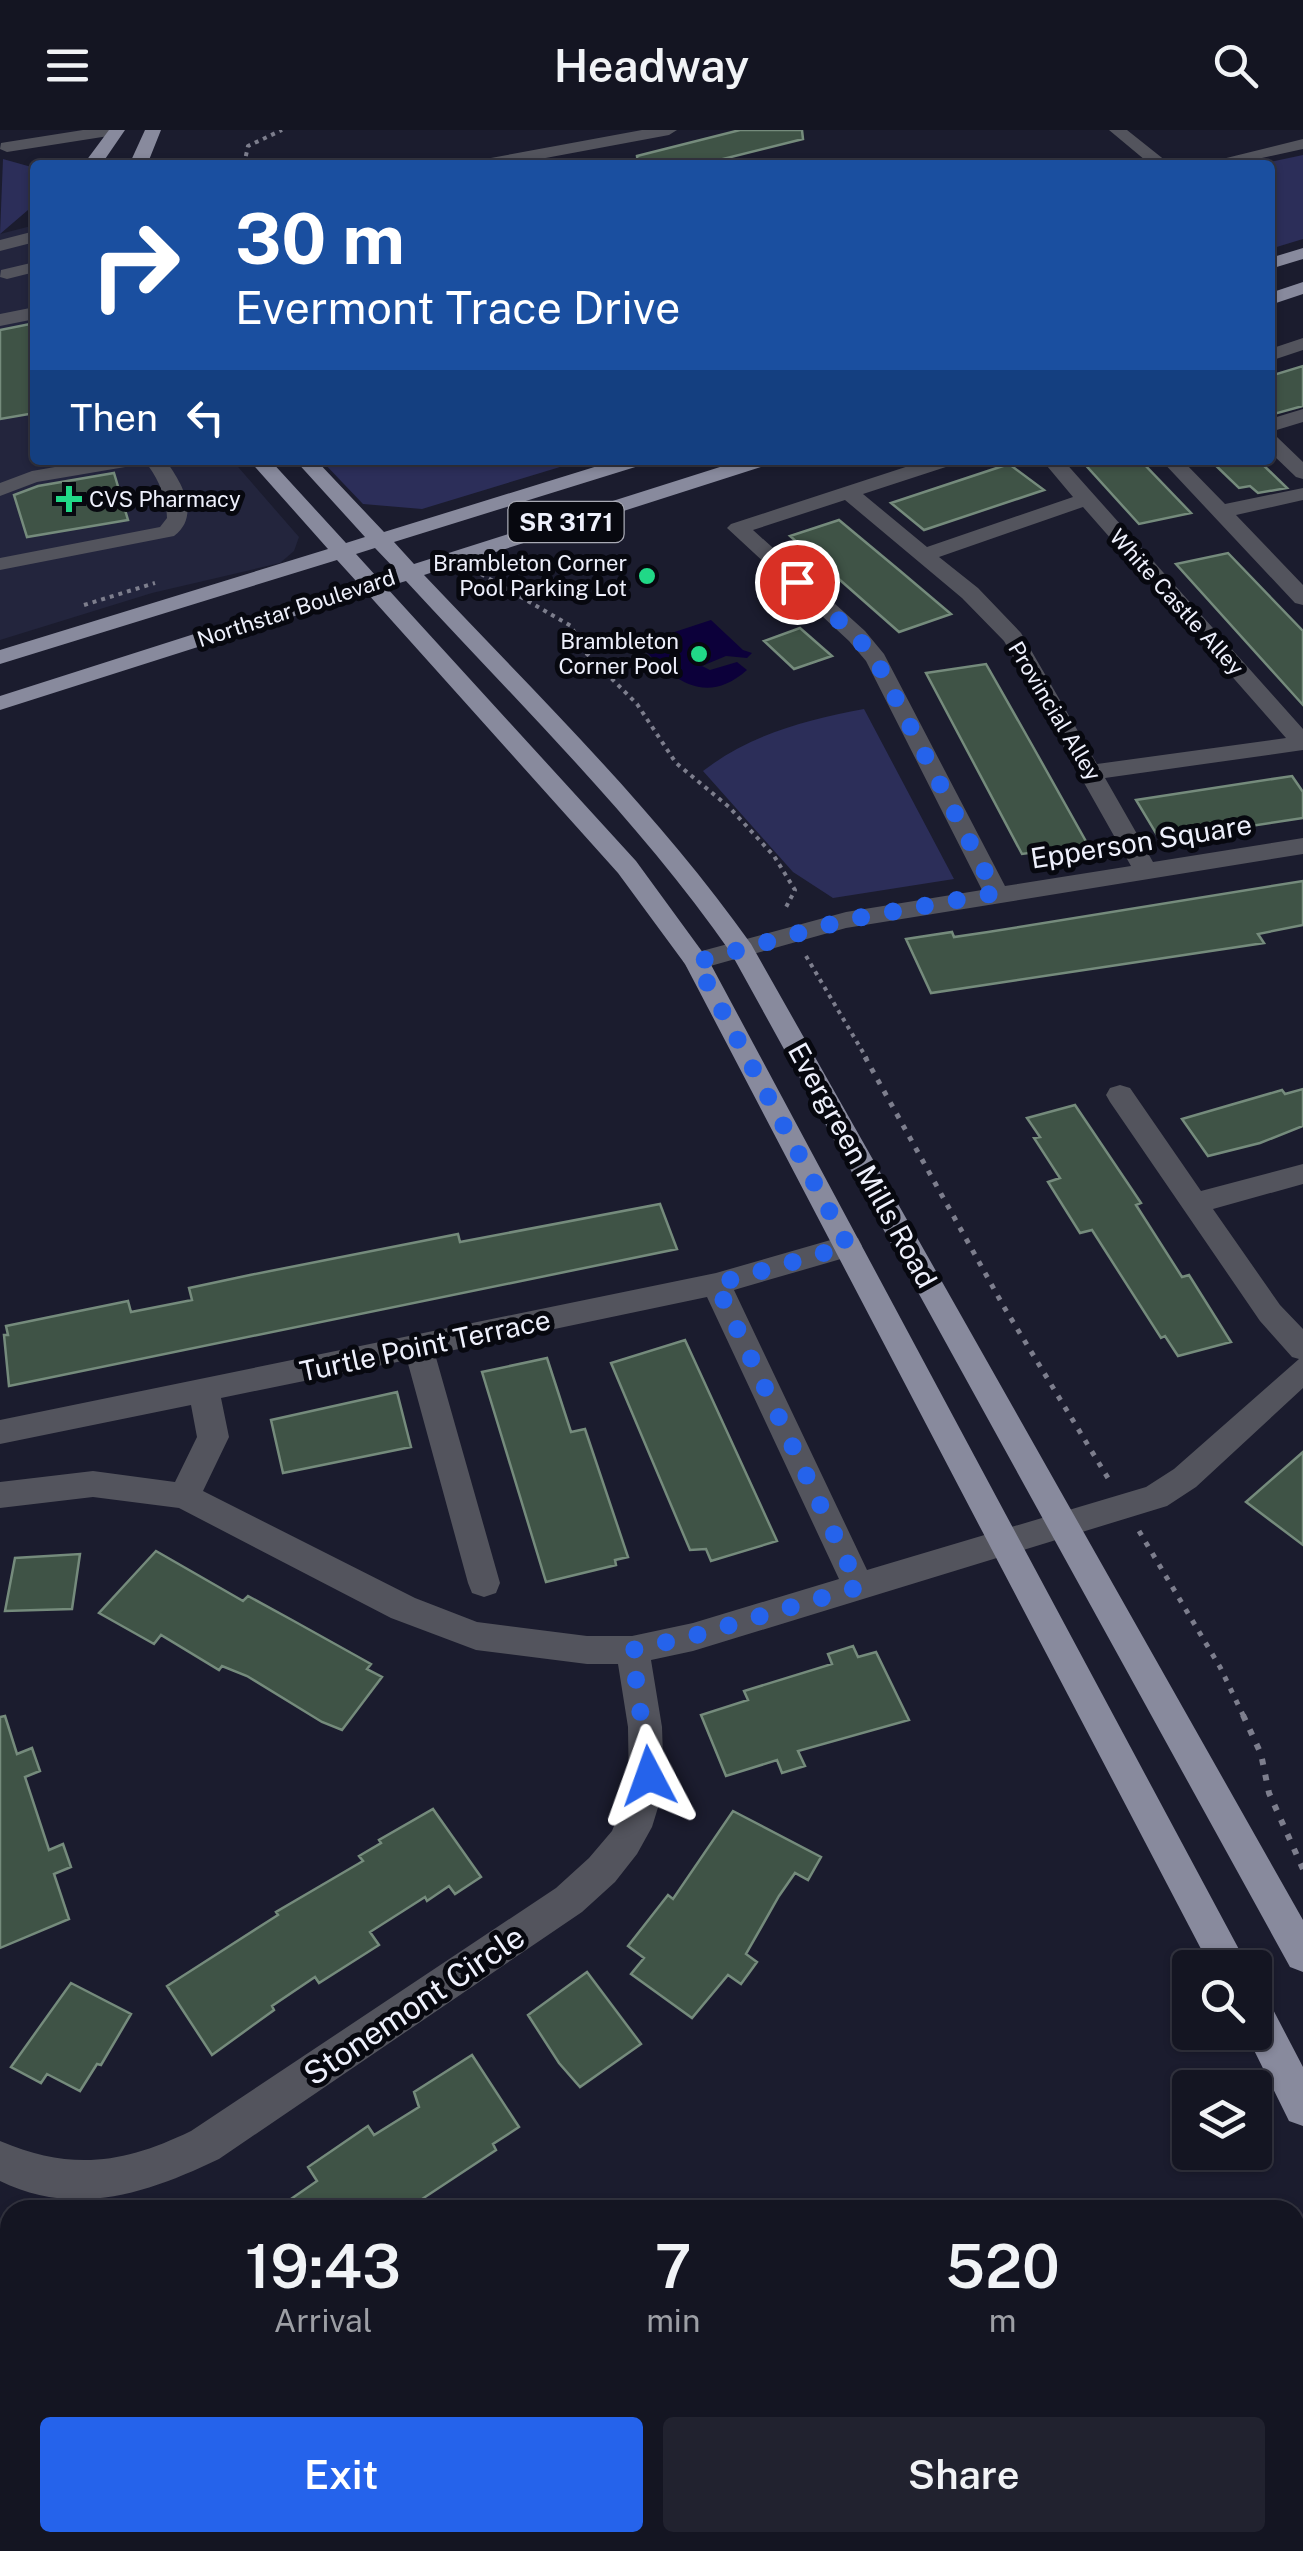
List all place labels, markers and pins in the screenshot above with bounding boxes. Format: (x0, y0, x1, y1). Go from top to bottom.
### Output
place label: CVS Pharmacy (89, 486, 241, 512)
marker: CVS Pharmacy (58, 488, 80, 510)
pin (755, 540, 840, 625)
place label: Brambleton Corner Pool Parking Lot (433, 550, 627, 601)
marker: Brambleton Corner Pool Parking Lot (636, 565, 658, 587)
place label: Brambleton Corner Pool (558, 628, 679, 679)
marker: Brambleton Corner Pool (688, 643, 710, 665)

